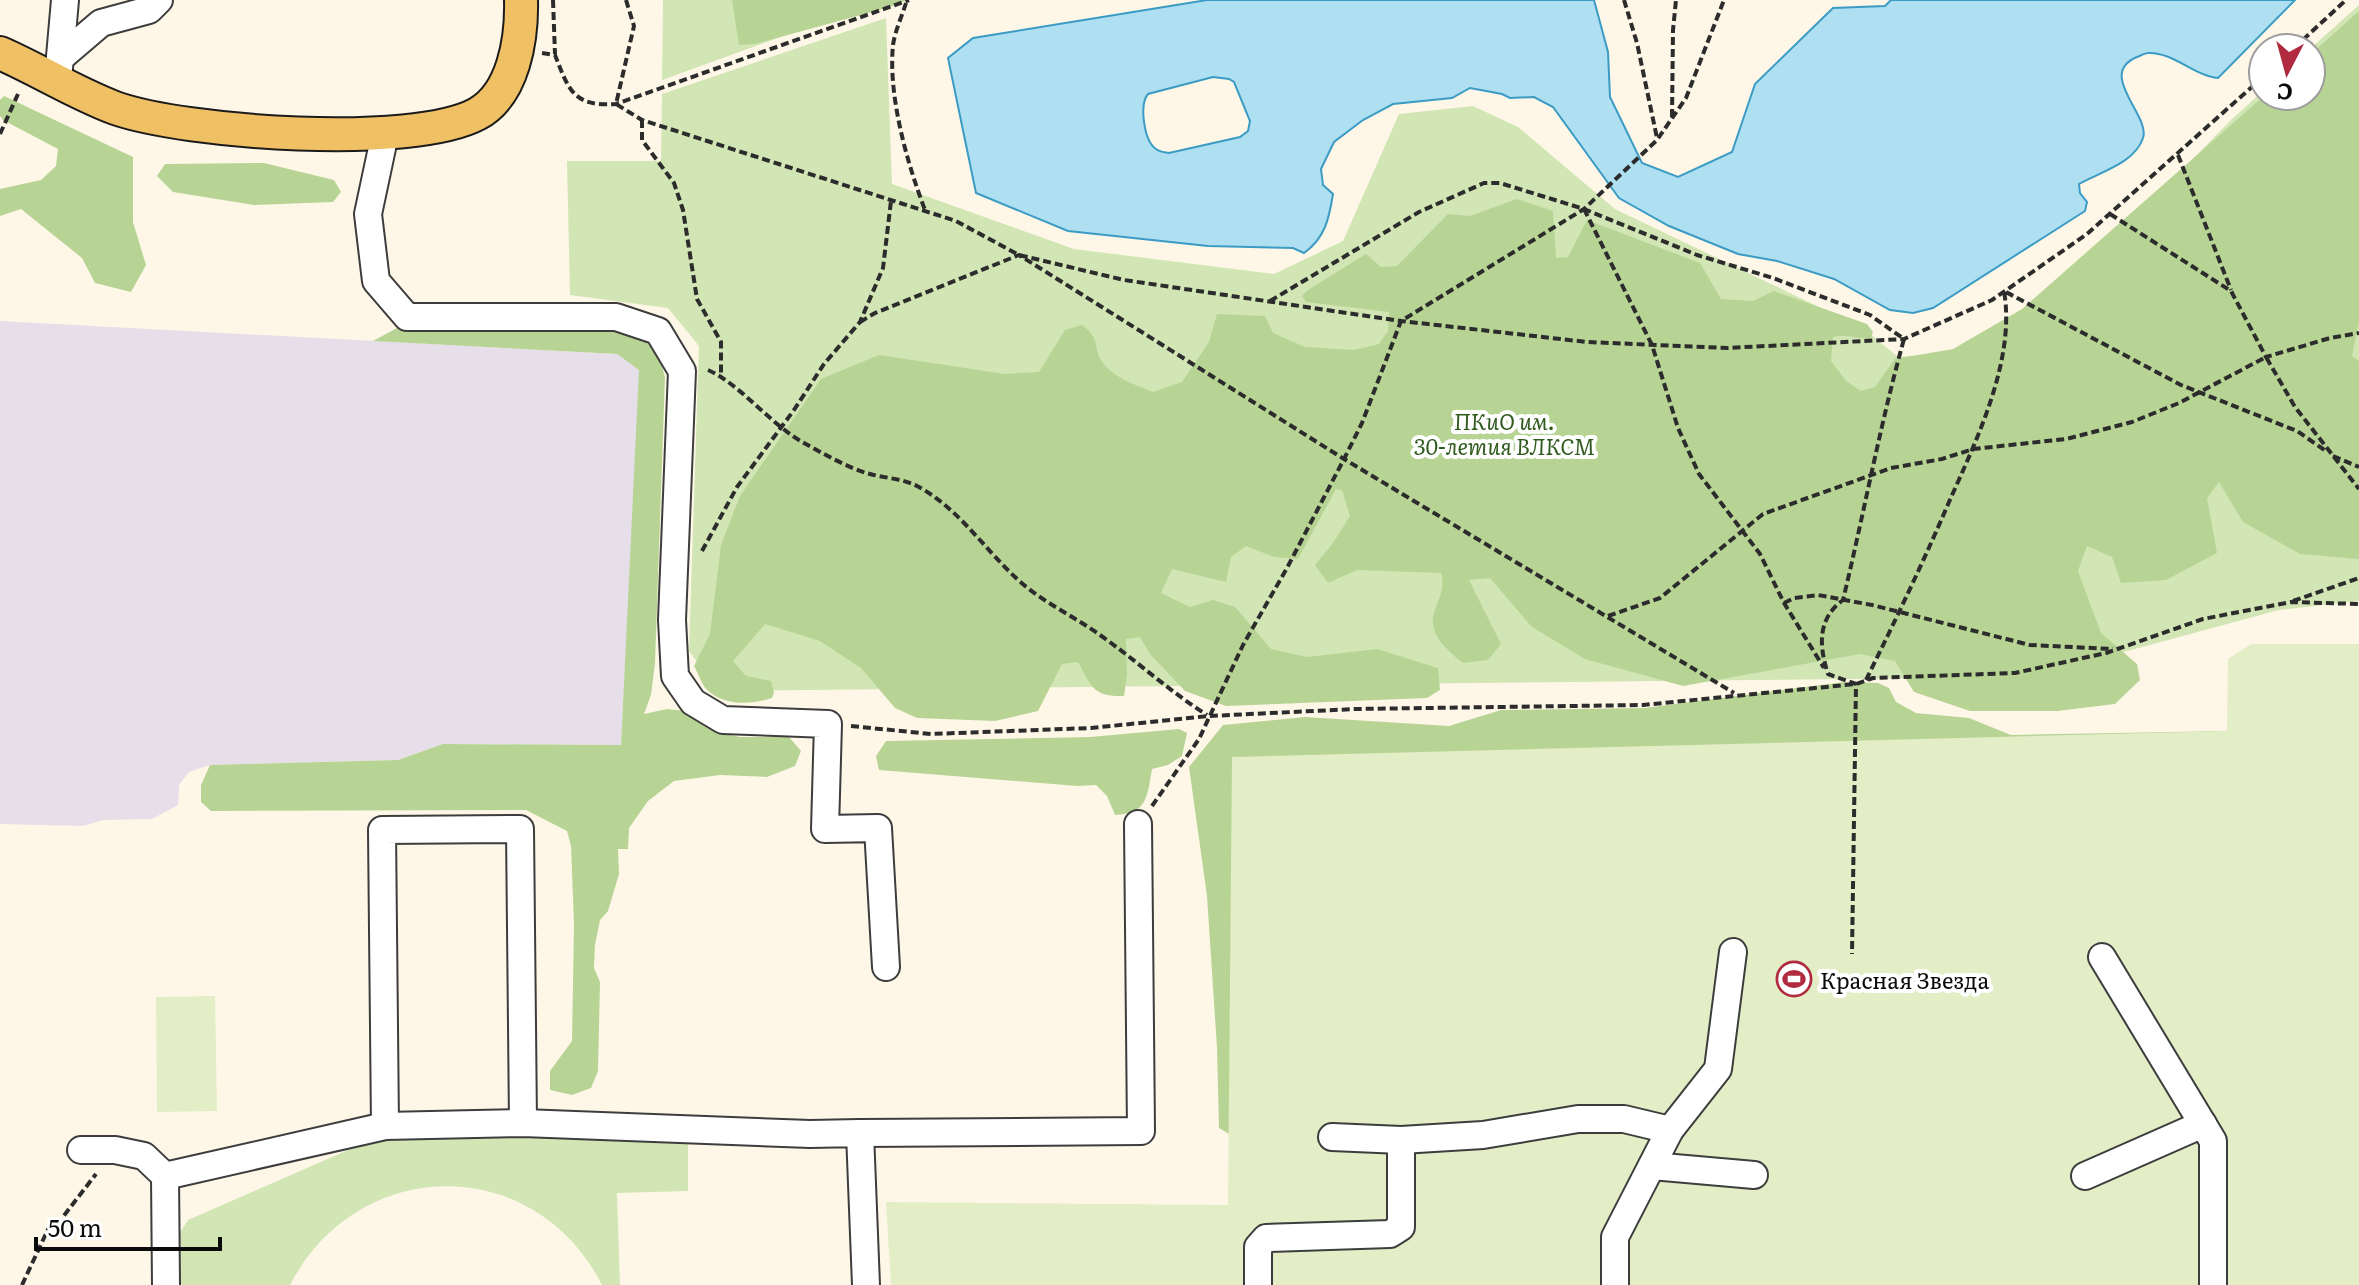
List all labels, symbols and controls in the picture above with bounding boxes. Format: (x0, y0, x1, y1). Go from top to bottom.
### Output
north arrow (2247, 32, 2327, 112)
text: С (2275, 76, 2294, 111)
park label: ПКиО им. 30-летия ВЛКСМ (1414, 404, 1595, 462)
sports icon: Красная Звезда (1775, 960, 1813, 998)
place label: Красная Звезда (1820, 963, 1989, 996)
scale bar (36, 1201, 220, 1251)
text: 50 m (48, 1209, 102, 1244)

